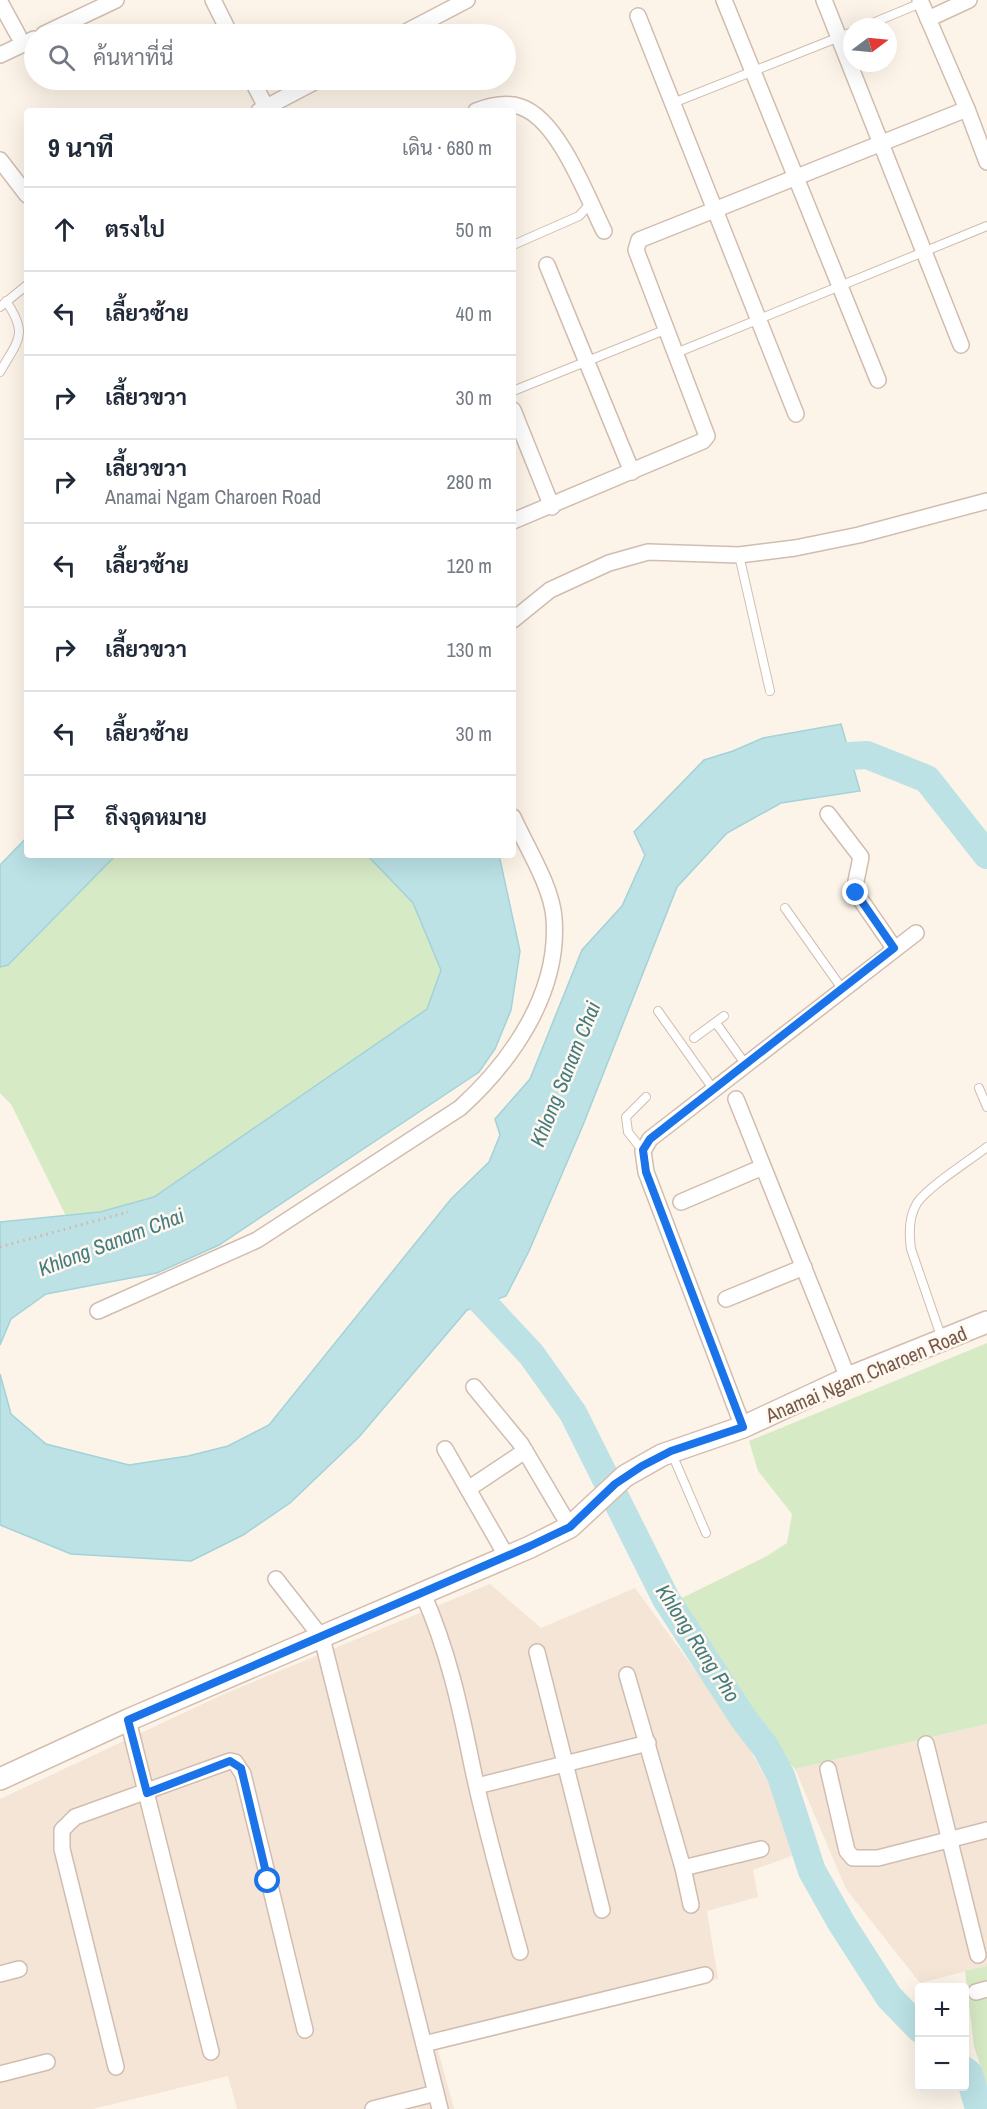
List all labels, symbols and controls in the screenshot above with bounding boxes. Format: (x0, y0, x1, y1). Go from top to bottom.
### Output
north arrow (843, 18, 897, 72)
search box (24, 24, 516, 90)
icon: search (45, 41, 78, 74)
text: ค้นหาที่นี่ (93, 42, 173, 72)
text: 9 นาที (48, 130, 114, 165)
text: เดิน · 680 m (402, 134, 492, 161)
icon: ahead (48, 213, 81, 246)
text: ตรงไป (105, 214, 165, 244)
text: 50 m (456, 216, 492, 243)
icon: left (48, 297, 81, 330)
text: เลี้ยวซ้าย (105, 298, 189, 328)
text: 40 m (456, 300, 492, 327)
icon: right (48, 381, 81, 414)
text: เลี้ยวขวา (105, 382, 187, 412)
text: 30 m (456, 384, 492, 411)
text: เลี้ยวขวา (105, 453, 187, 483)
icon: right (48, 465, 81, 498)
text: 280 m (446, 468, 492, 495)
text: Anamai Ngam Charoen Road (105, 483, 321, 510)
icon: left (48, 549, 81, 582)
text: เลี้ยวซ้าย (105, 550, 189, 580)
text: 120 m (446, 552, 492, 579)
icon: right (48, 633, 81, 666)
text: เลี้ยวขวา (105, 634, 187, 664)
text: 130 m (446, 636, 492, 663)
icon: left (48, 717, 81, 750)
text: เลี้ยวซ้าย (105, 718, 189, 748)
text: 30 m (456, 720, 492, 747)
icon: arrive (48, 801, 81, 834)
text: ถึงจุดหมาย (105, 802, 207, 832)
route end (842, 879, 868, 905)
water label: Khlong Sanam Chai (523, 997, 607, 1151)
water label: Khlong Sanam Chai (34, 1201, 188, 1283)
street label: Anamai Ngam Charoen Road (760, 1319, 971, 1429)
water label: Khlong Rang Pho (649, 1578, 747, 1708)
route start (254, 1867, 280, 1893)
map controls (915, 1983, 969, 2091)
button: + (915, 1983, 969, 2037)
button: − (915, 2037, 969, 2091)

